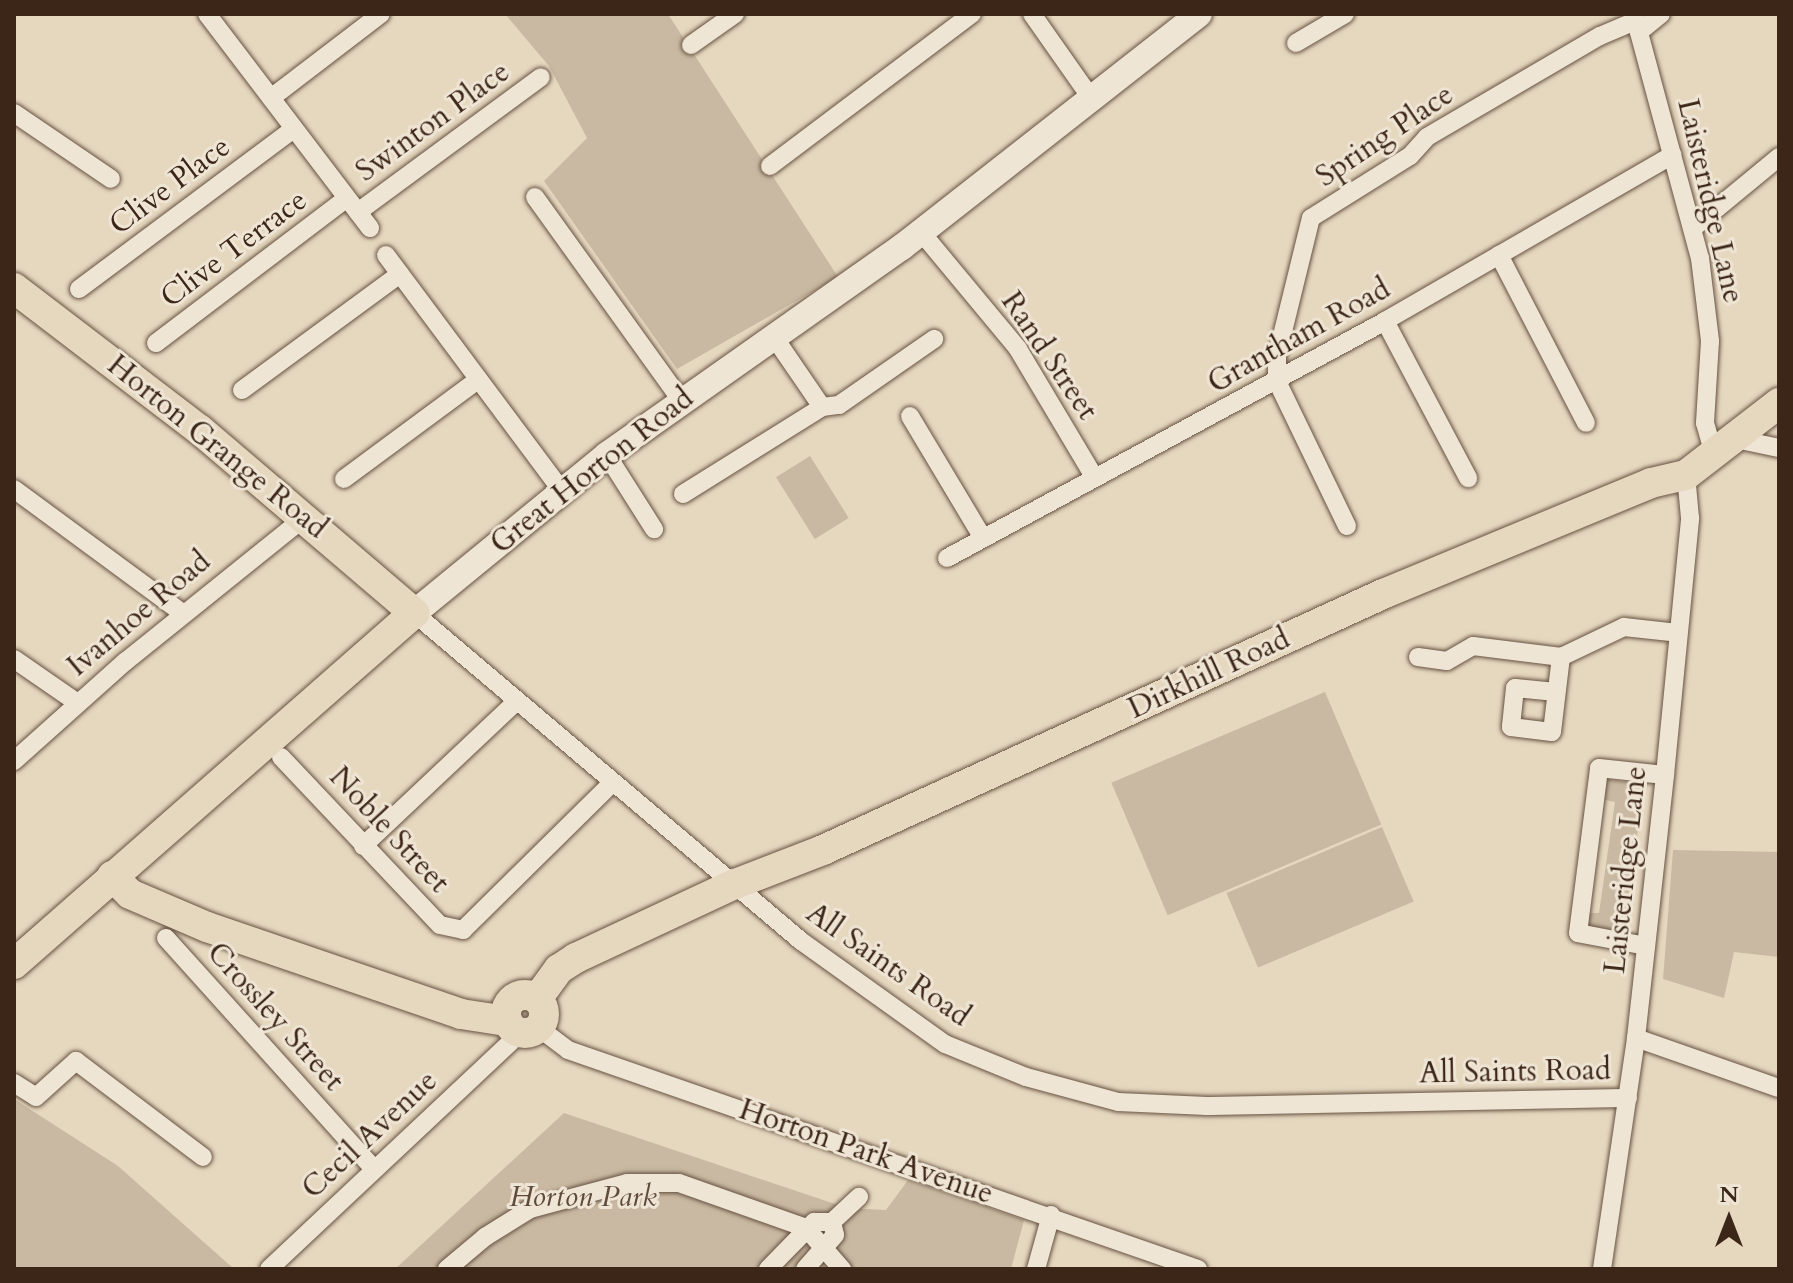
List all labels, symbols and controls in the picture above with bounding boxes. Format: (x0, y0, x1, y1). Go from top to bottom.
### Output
street label: Swinton Place (349, 54, 517, 190)
street label: Spring Place (1309, 77, 1461, 195)
street label: Laisteridge Lane (1669, 95, 1751, 307)
street label: Clive Place (103, 129, 237, 243)
street label: Clive Terrace (154, 182, 314, 316)
street label: Grantham Road (1202, 271, 1396, 401)
street label: Rand Street (993, 285, 1105, 427)
street label: Horton Grange Road (100, 347, 334, 547)
street label: Great Horton Road (483, 381, 701, 561)
street label: Ivanhoe Road (60, 544, 218, 684)
street label: Dirkhill Road (1123, 621, 1295, 727)
street label: Noble Street (321, 759, 457, 901)
street label: Laisteridge Lane (1597, 765, 1655, 975)
street label: All Saints Road (799, 895, 977, 1035)
street label: Crossley Street (199, 935, 351, 1099)
street label: All Saints Road (1419, 1052, 1611, 1092)
street label: Cecil Avenue (295, 1063, 445, 1207)
street label: Horton Park Avenue (734, 1092, 998, 1212)
park label: Horton Park (509, 1179, 657, 1215)
north arrow (1689, 1179, 1769, 1259)
text: N (1719, 1180, 1739, 1210)

